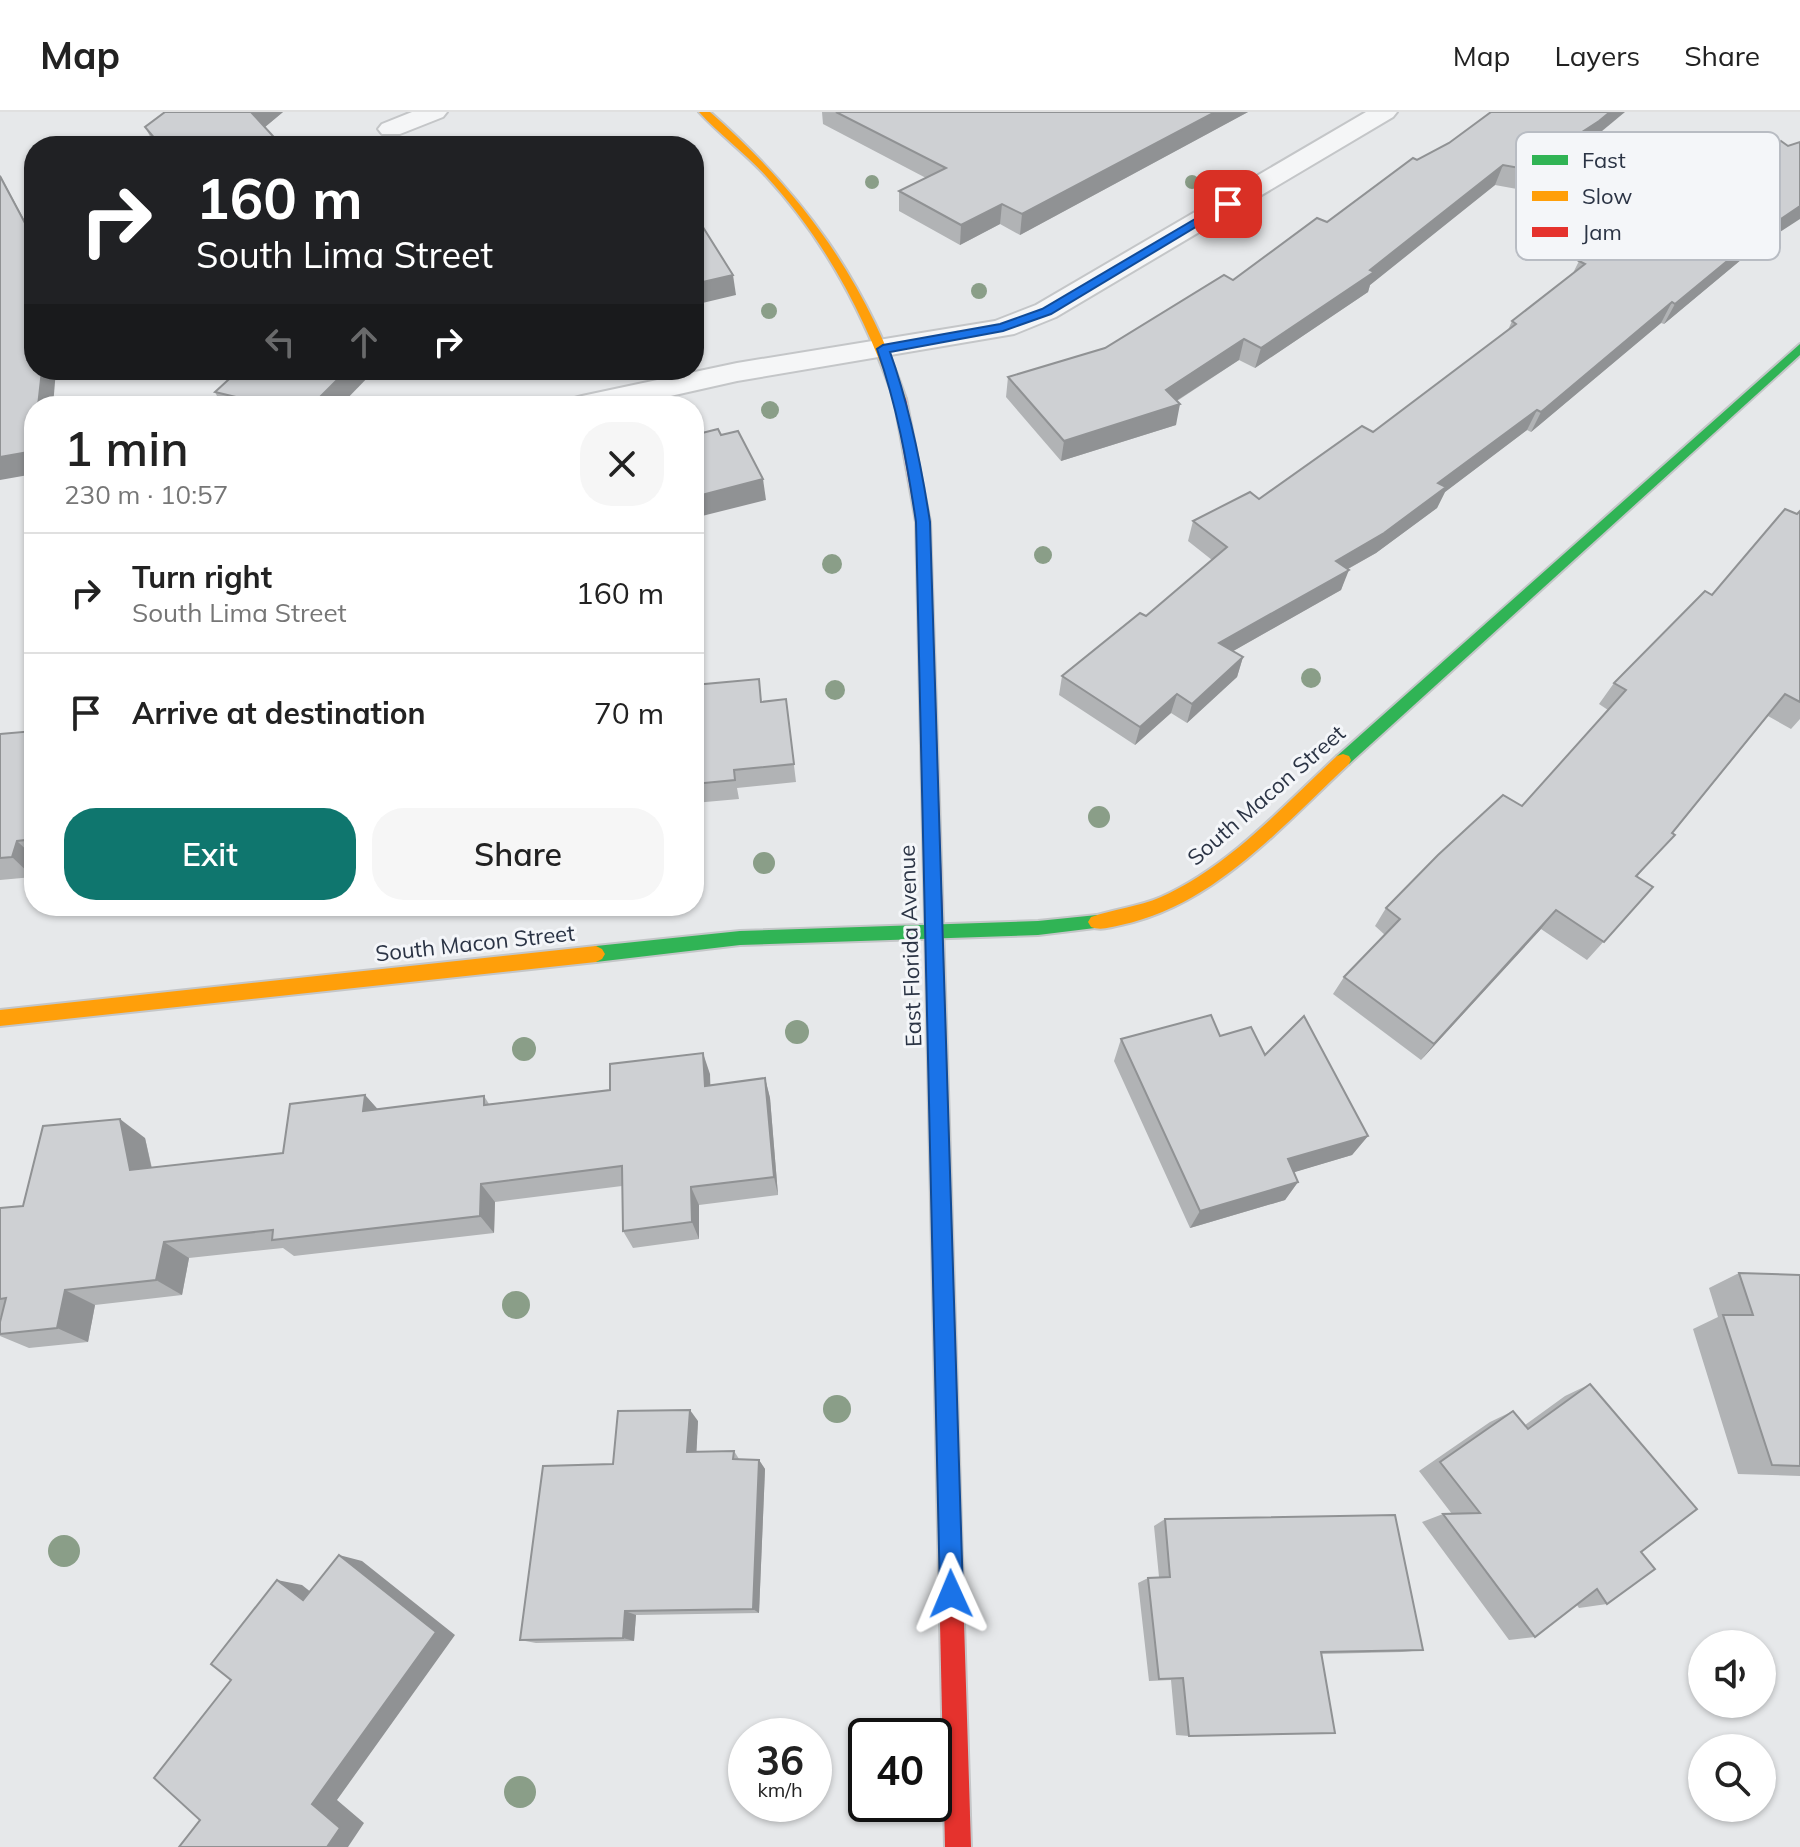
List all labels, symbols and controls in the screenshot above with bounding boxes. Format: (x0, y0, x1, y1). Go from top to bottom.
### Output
text: Map (40, 31, 120, 79)
text: Map (1453, 38, 1510, 73)
text: Layers (1554, 38, 1640, 73)
text: Share (1684, 38, 1760, 73)
legend (1516, 132, 1780, 260)
text: Fast (1582, 146, 1626, 174)
text: 160 m (196, 163, 363, 233)
icon: right (64, 168, 168, 272)
pin (1194, 170, 1262, 238)
icon: arrive (1206, 182, 1250, 226)
text: Slow (1582, 182, 1632, 210)
text: Jam (1582, 218, 1622, 246)
text: South Lima Street (196, 232, 493, 277)
icon: left (258, 320, 302, 364)
icon: ahead (342, 320, 386, 364)
icon: right (426, 320, 470, 364)
text: 1 min (64, 418, 189, 478)
button: close (580, 422, 664, 506)
text: 230 m · 10:57 (64, 478, 228, 511)
text: Turn right (132, 558, 272, 596)
icon: right (64, 571, 108, 615)
text: 160 m (576, 574, 664, 612)
text: South Lima Street (132, 596, 347, 629)
icon: arrive (64, 691, 108, 735)
text: Arrive at destination (132, 694, 426, 732)
text: 70 m (594, 694, 664, 732)
street label: South Macon Street (1181, 719, 1351, 871)
button: Exit (64, 808, 356, 900)
button: Share (372, 808, 664, 900)
street label: East Florida Avenue (892, 844, 928, 1048)
street label: South Macon Street (374, 919, 576, 967)
position arrow (909, 1552, 993, 1636)
map controls (1688, 1630, 1776, 1822)
button: sound (1688, 1630, 1776, 1718)
speed limit sign: 40 (848, 1718, 952, 1822)
button: search (1688, 1734, 1776, 1822)
text: 36 (756, 1735, 804, 1785)
text: km/h (757, 1777, 803, 1802)

